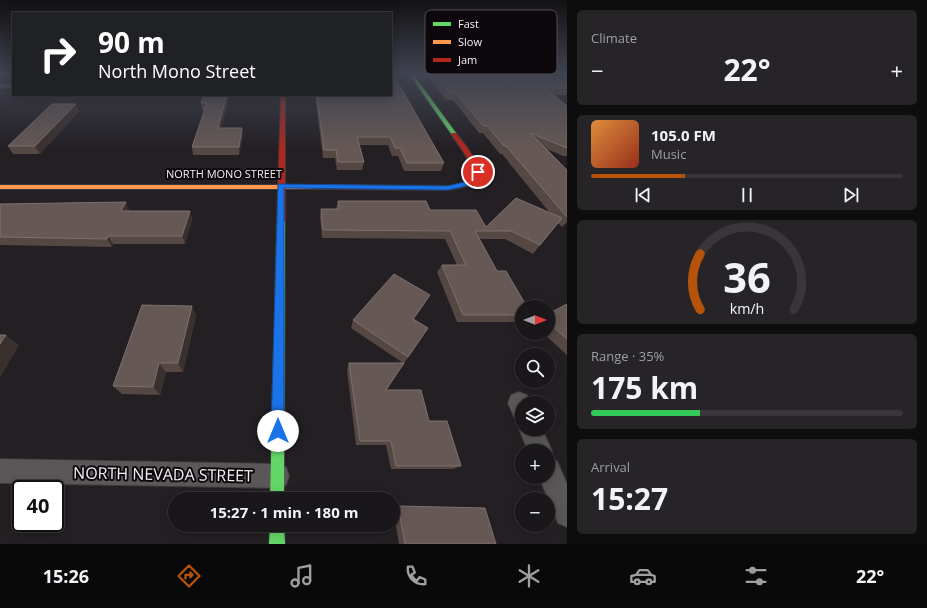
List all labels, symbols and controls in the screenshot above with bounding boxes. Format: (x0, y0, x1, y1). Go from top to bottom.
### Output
legend (425, 10, 557, 74)
text: Fast (458, 16, 479, 31)
text: 90 m (98, 23, 165, 61)
icon: right (32, 28, 84, 80)
text: Climate (591, 29, 637, 47)
text: Slow (458, 34, 482, 49)
text: 22° (723, 49, 771, 90)
text: Jam (457, 52, 477, 67)
text: − (591, 55, 604, 85)
text: + (890, 55, 903, 85)
text: North Mono Street (98, 59, 256, 83)
text: 105.0 FM (651, 125, 716, 145)
text: Music (651, 145, 686, 163)
pin (461, 155, 495, 189)
icon: arrive (467, 161, 489, 183)
street label: NORTH MONO STREET (166, 166, 282, 181)
icon: previous (632, 184, 654, 206)
icon: pause (736, 184, 758, 206)
icon: next (840, 184, 862, 206)
text: 36 (723, 249, 771, 305)
text: km/h (730, 299, 764, 318)
north arrow (515, 300, 555, 340)
map controls (515, 300, 555, 532)
text: Range · 35% (591, 347, 664, 365)
button: search (515, 348, 555, 388)
text: 175 km (591, 367, 698, 408)
button: layers (515, 396, 555, 436)
position arrow (257, 410, 299, 452)
button: + (515, 444, 555, 484)
text: Arrival (591, 458, 630, 476)
street label: NORTH NEVADA STREET (73, 461, 253, 487)
text: 15:27 (591, 478, 668, 519)
speed limit sign: 40 (12, 480, 64, 532)
button: − (515, 492, 555, 532)
text: 15:27 · 1 min · 180 m (210, 502, 358, 522)
icon: directions (175, 562, 203, 590)
icon: music (288, 562, 316, 590)
icon: phone (402, 562, 430, 590)
icon: climate (515, 562, 543, 590)
icon: car (629, 562, 657, 590)
icon: filters (742, 562, 770, 590)
text: 15:26 (43, 564, 89, 588)
text: 22° (856, 564, 884, 588)

